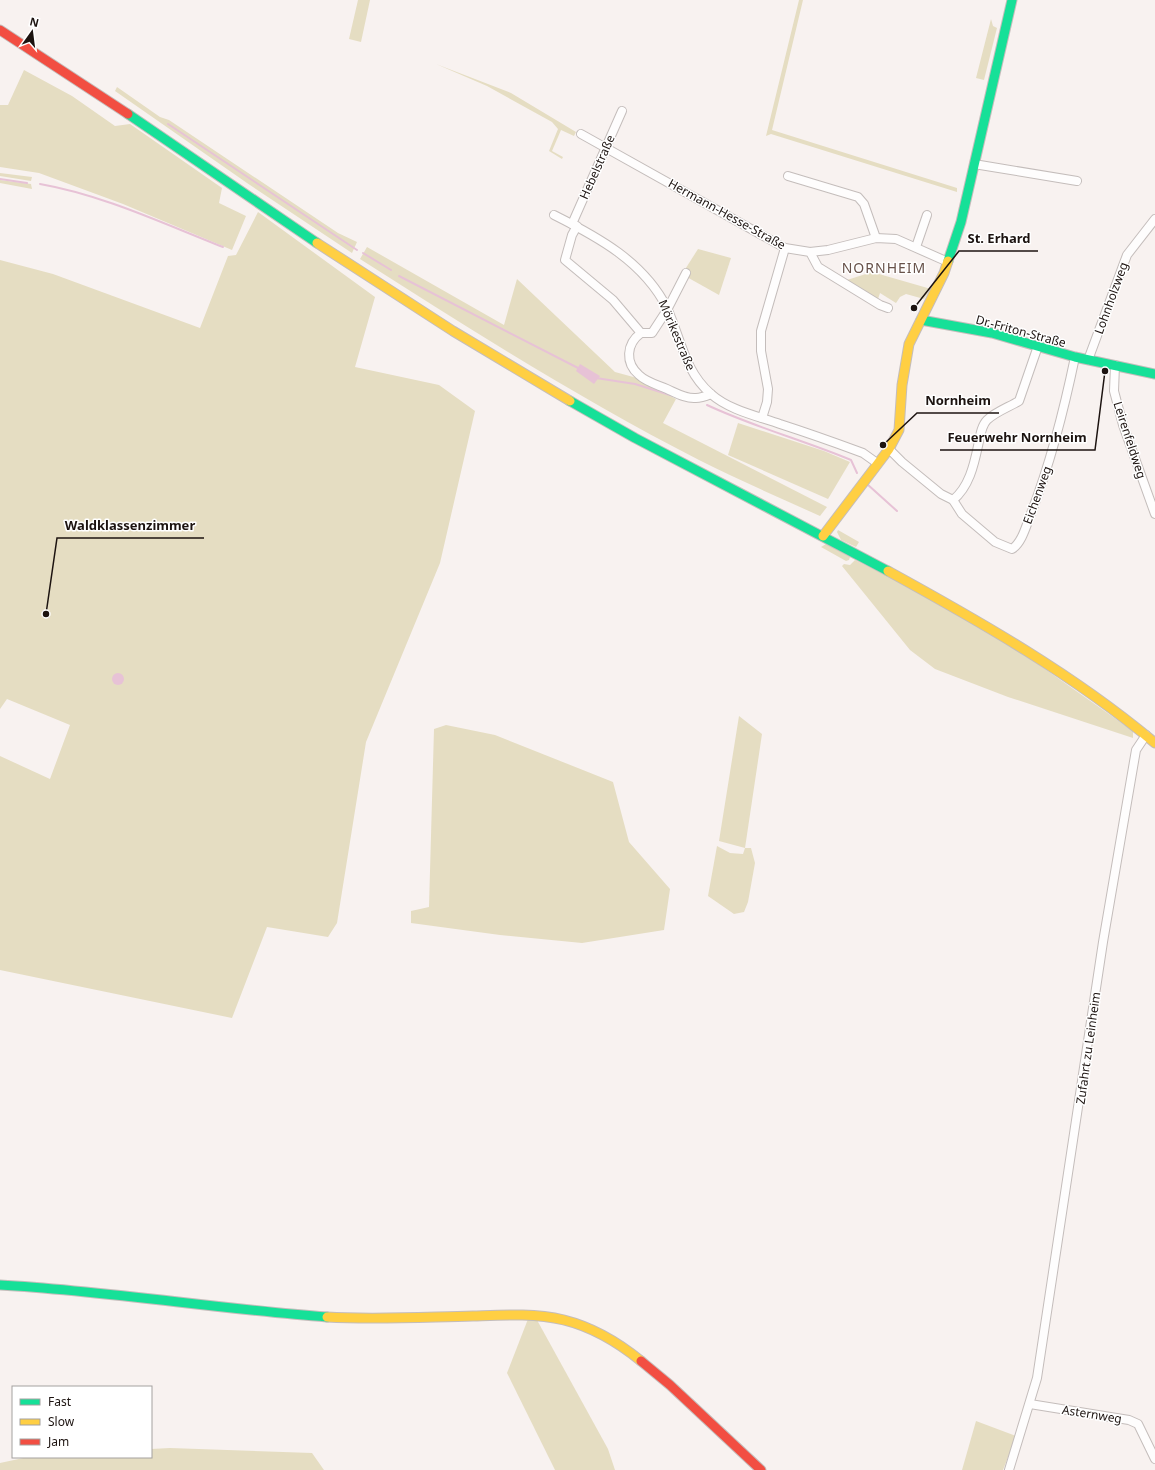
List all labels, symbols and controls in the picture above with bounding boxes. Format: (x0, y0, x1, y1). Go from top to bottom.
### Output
north arrow (12, 12, 52, 52)
text: N (28, 13, 41, 30)
street label: Hebelstraße (575, 132, 619, 202)
street label: Hermann-Hesse-Straße (665, 175, 789, 253)
callout: St. Erhard (959, 226, 1038, 251)
text: St. Erhard (968, 229, 1030, 247)
district label: NORNHEIM (842, 258, 926, 277)
street label: Lohnholzweg (1090, 260, 1132, 336)
street label: Mörikestraße (654, 297, 700, 373)
street label: Dr.-Friton-Straße (974, 311, 1068, 351)
callout: Nornheim (917, 388, 999, 413)
text: Nornheim (925, 391, 991, 409)
street label: Leirenfeldweg (1110, 399, 1150, 481)
callout: Feuerwehr Nornheim (940, 425, 1095, 450)
text: Feuerwehr Nornheim (947, 428, 1087, 446)
street label: Eichenweg (1019, 464, 1055, 526)
callout: Waldklassenzimmer (57, 513, 204, 538)
text: Waldklassenzimmer (65, 516, 195, 534)
street label: Zufahrt zu Leinheim (1072, 991, 1104, 1105)
legend (12, 1386, 152, 1458)
text: Fast (48, 1393, 72, 1410)
street label: Asternweg (1061, 1401, 1123, 1427)
text: Slow (48, 1413, 75, 1430)
text: Jam (47, 1433, 69, 1450)

